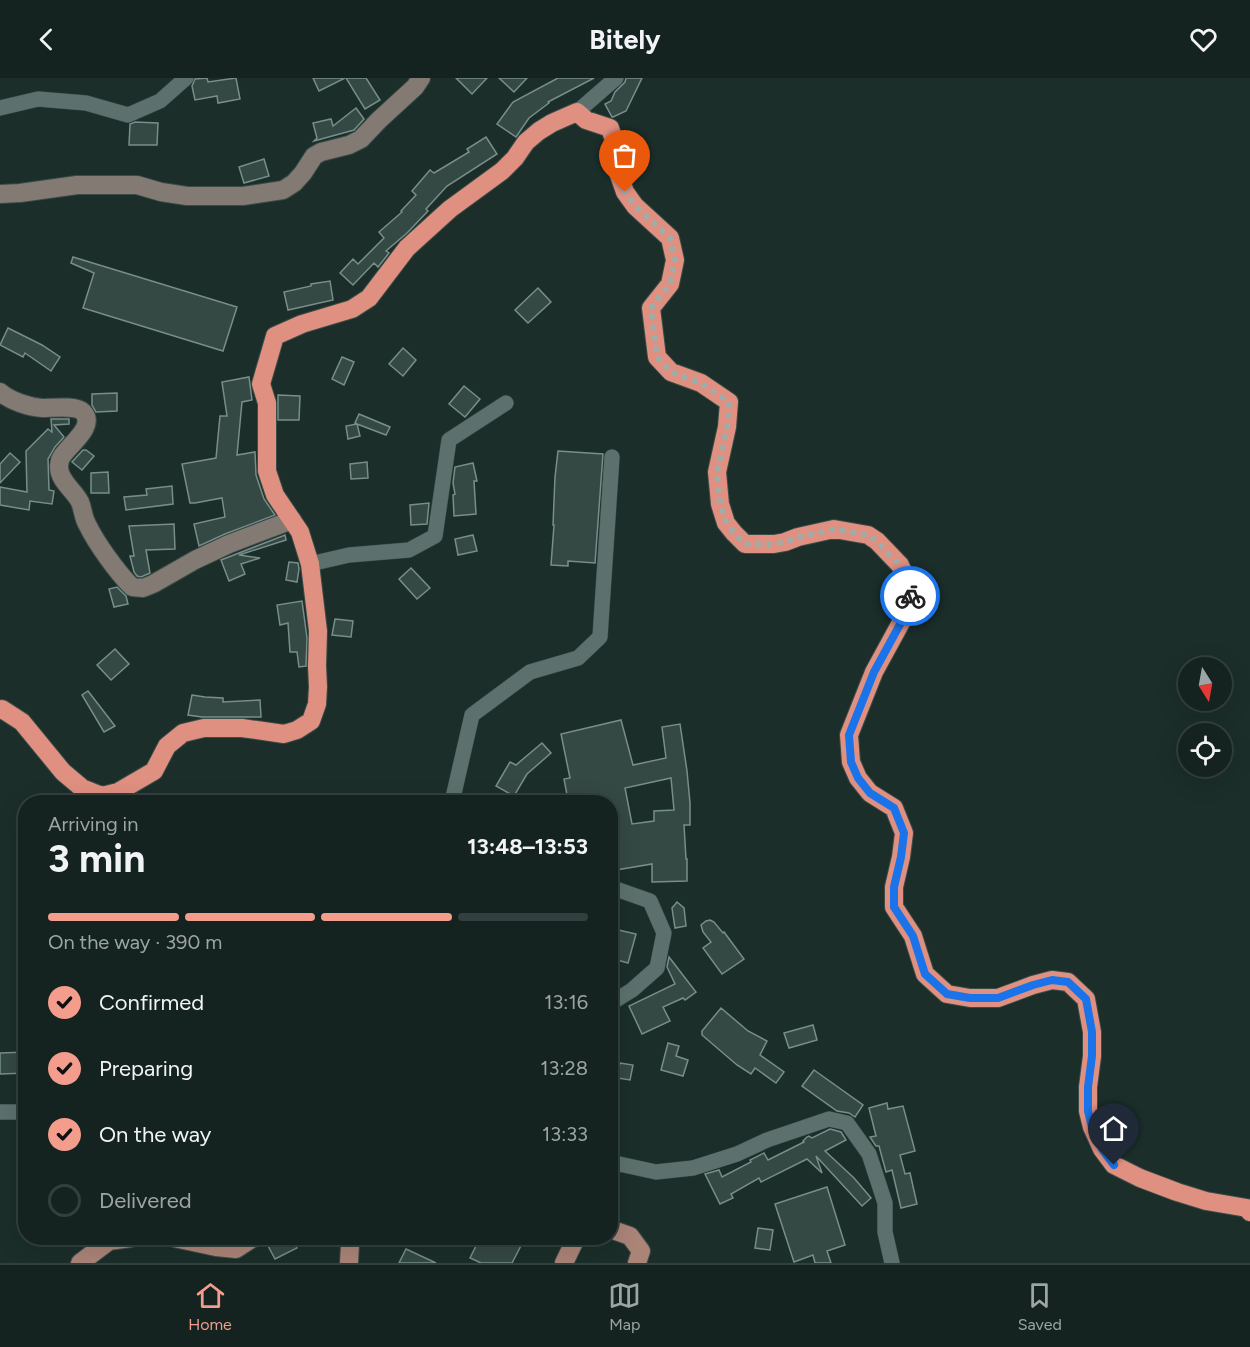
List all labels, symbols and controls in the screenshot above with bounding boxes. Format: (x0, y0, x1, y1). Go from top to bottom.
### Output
icon: back (30, 23, 63, 56)
text: Bitely (589, 23, 661, 56)
icon: heart (1187, 23, 1220, 56)
pin (599, 130, 650, 192)
icon: bag (608, 139, 641, 172)
courier (880, 566, 940, 626)
icon: bike (894, 580, 927, 613)
north arrow (1178, 657, 1232, 711)
map controls (1178, 657, 1232, 777)
button: locate (1178, 723, 1232, 777)
text: Arriving in (48, 812, 138, 836)
text: 13:48–13:53 (467, 833, 588, 860)
text: 3 min (48, 835, 145, 882)
text: On the way · 390 m (48, 930, 222, 954)
icon: check (48, 986, 81, 1019)
text: Confirmed (99, 989, 204, 1016)
text: 13:16 (544, 990, 588, 1014)
icon: check (48, 1052, 81, 1085)
text: Preparing (99, 1055, 193, 1082)
text: 13:28 (540, 1056, 588, 1080)
pin (1088, 1103, 1139, 1165)
icon: home (1097, 1112, 1130, 1145)
icon: check (48, 1118, 81, 1151)
text: On the way (99, 1121, 211, 1148)
text: 13:33 (542, 1122, 588, 1146)
text: Delivered (99, 1187, 192, 1214)
tab: Home (188, 1279, 232, 1334)
tab: Map (608, 1279, 641, 1334)
tab: Saved (1018, 1279, 1062, 1334)

